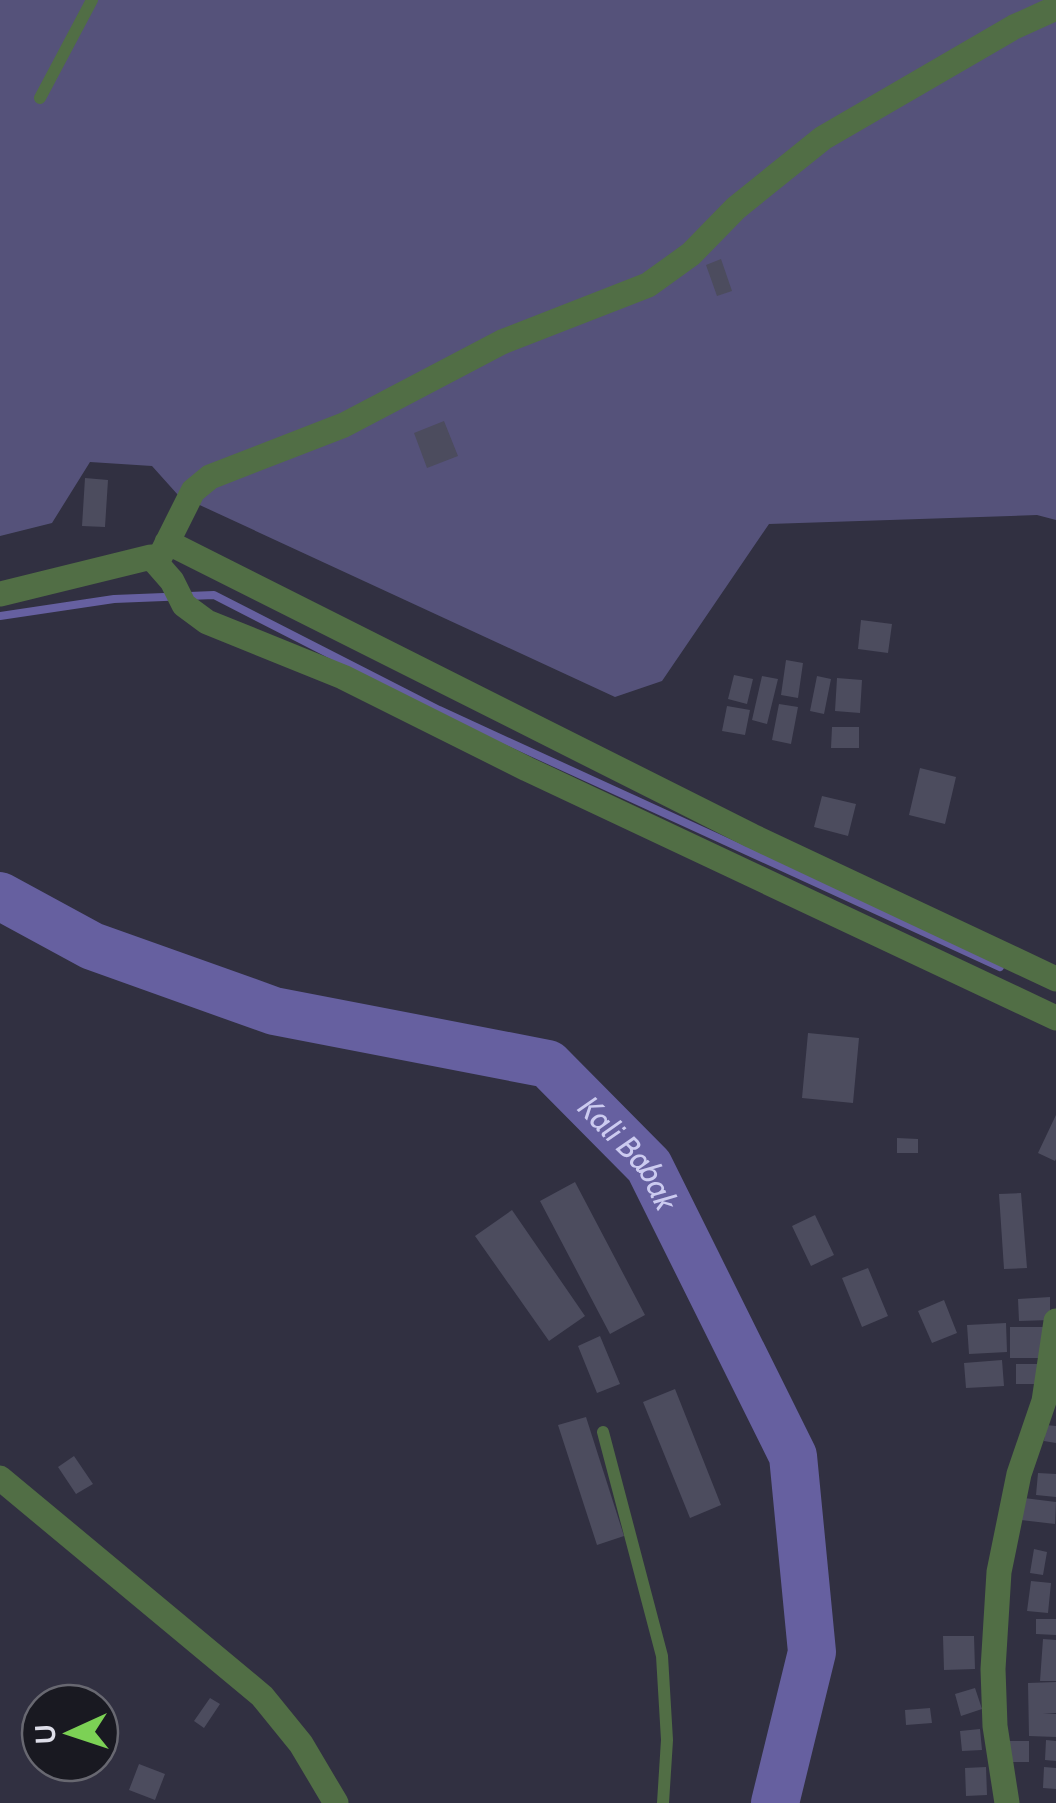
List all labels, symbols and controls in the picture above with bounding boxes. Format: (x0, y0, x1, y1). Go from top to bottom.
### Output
water label: Kali Babak (571, 1087, 688, 1218)
north arrow (20, 1683, 120, 1783)
text: U (28, 1723, 63, 1745)

